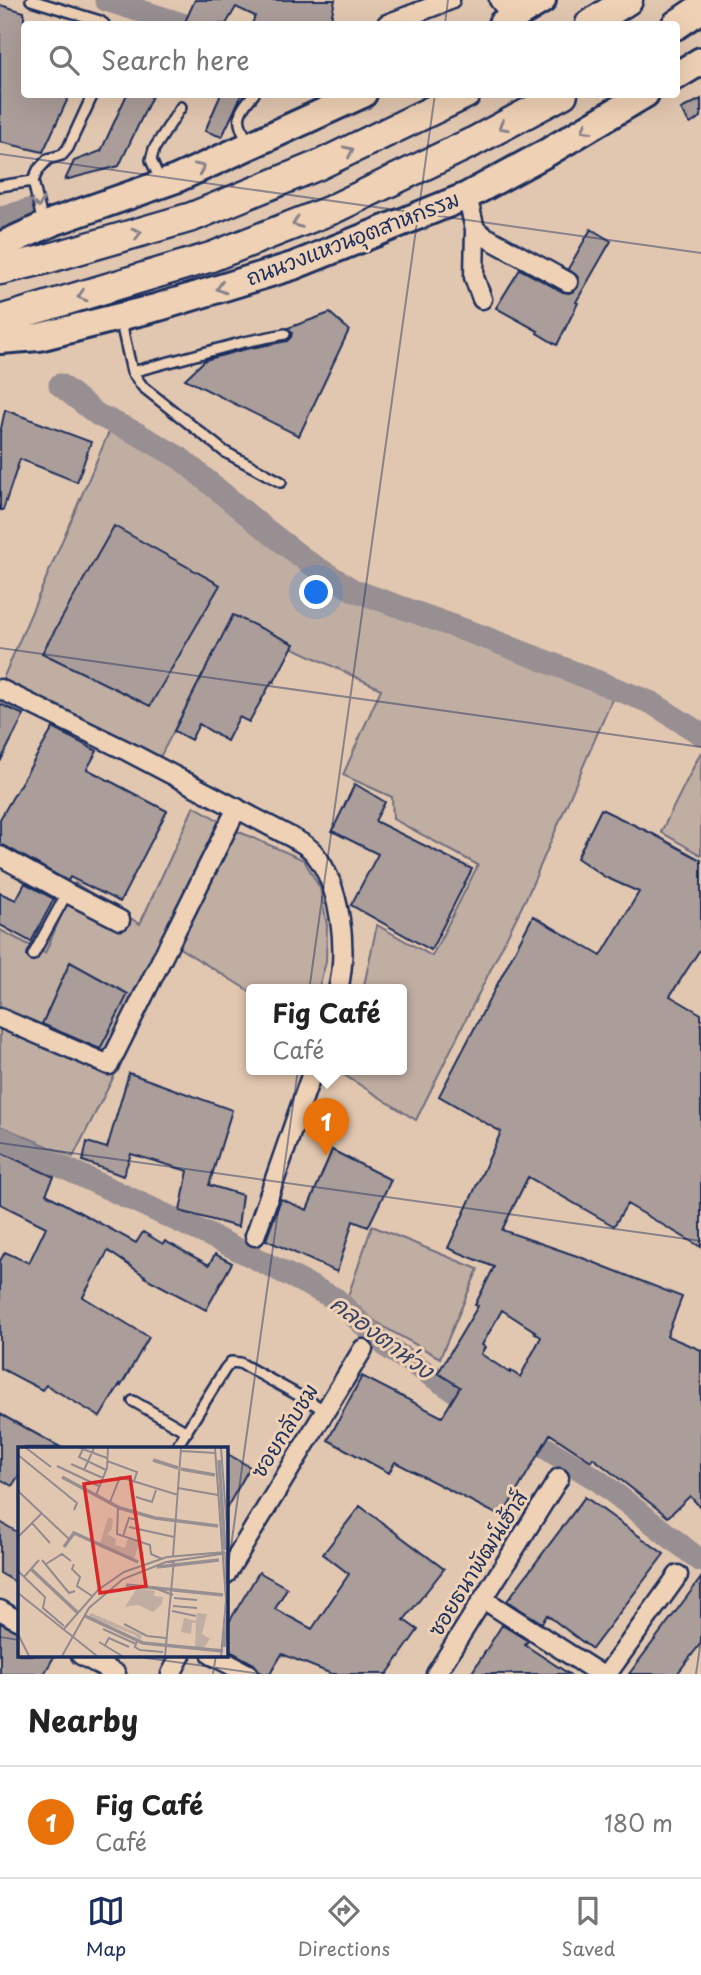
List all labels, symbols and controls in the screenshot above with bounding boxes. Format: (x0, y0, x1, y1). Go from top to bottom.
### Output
search box (21, 21, 680, 98)
text: Search here (101, 40, 250, 79)
icon: search (45, 41, 83, 79)
one-way arrow (498, 118, 510, 132)
one-way arrow (581, 121, 594, 134)
one-way arrow (342, 146, 354, 160)
one-way arrow (193, 162, 205, 176)
street label: ถนนวงแหวนอุตสาหกรรม (241, 182, 464, 294)
one-way arrow (30, 197, 45, 209)
one-way arrow (292, 215, 304, 229)
one-way arrow (131, 227, 143, 241)
one-way arrow (215, 279, 227, 294)
one-way arrow (76, 287, 88, 302)
your location (299, 575, 333, 609)
popup (246, 984, 407, 1075)
text: Fig Café (272, 993, 381, 1032)
text: Café (272, 1032, 324, 1067)
pin: 1 (303, 1098, 349, 1156)
water label: คลองตาห่วง (324, 1285, 443, 1387)
street label: ซอยกลับชม (242, 1377, 325, 1483)
inset map (18, 1447, 228, 1657)
street label: ซอยธนาพัฒน์เฮ้าส์ (419, 1483, 535, 1642)
text: Nearby (28, 1697, 138, 1742)
text: Fig Café (95, 1785, 203, 1824)
text: 1 (46, 1805, 57, 1840)
text: 180 m (604, 1805, 673, 1840)
text: Café (95, 1824, 147, 1859)
tab: Map (86, 1892, 126, 1962)
tab: Directions (298, 1892, 390, 1962)
tab: Saved (561, 1892, 615, 1962)

